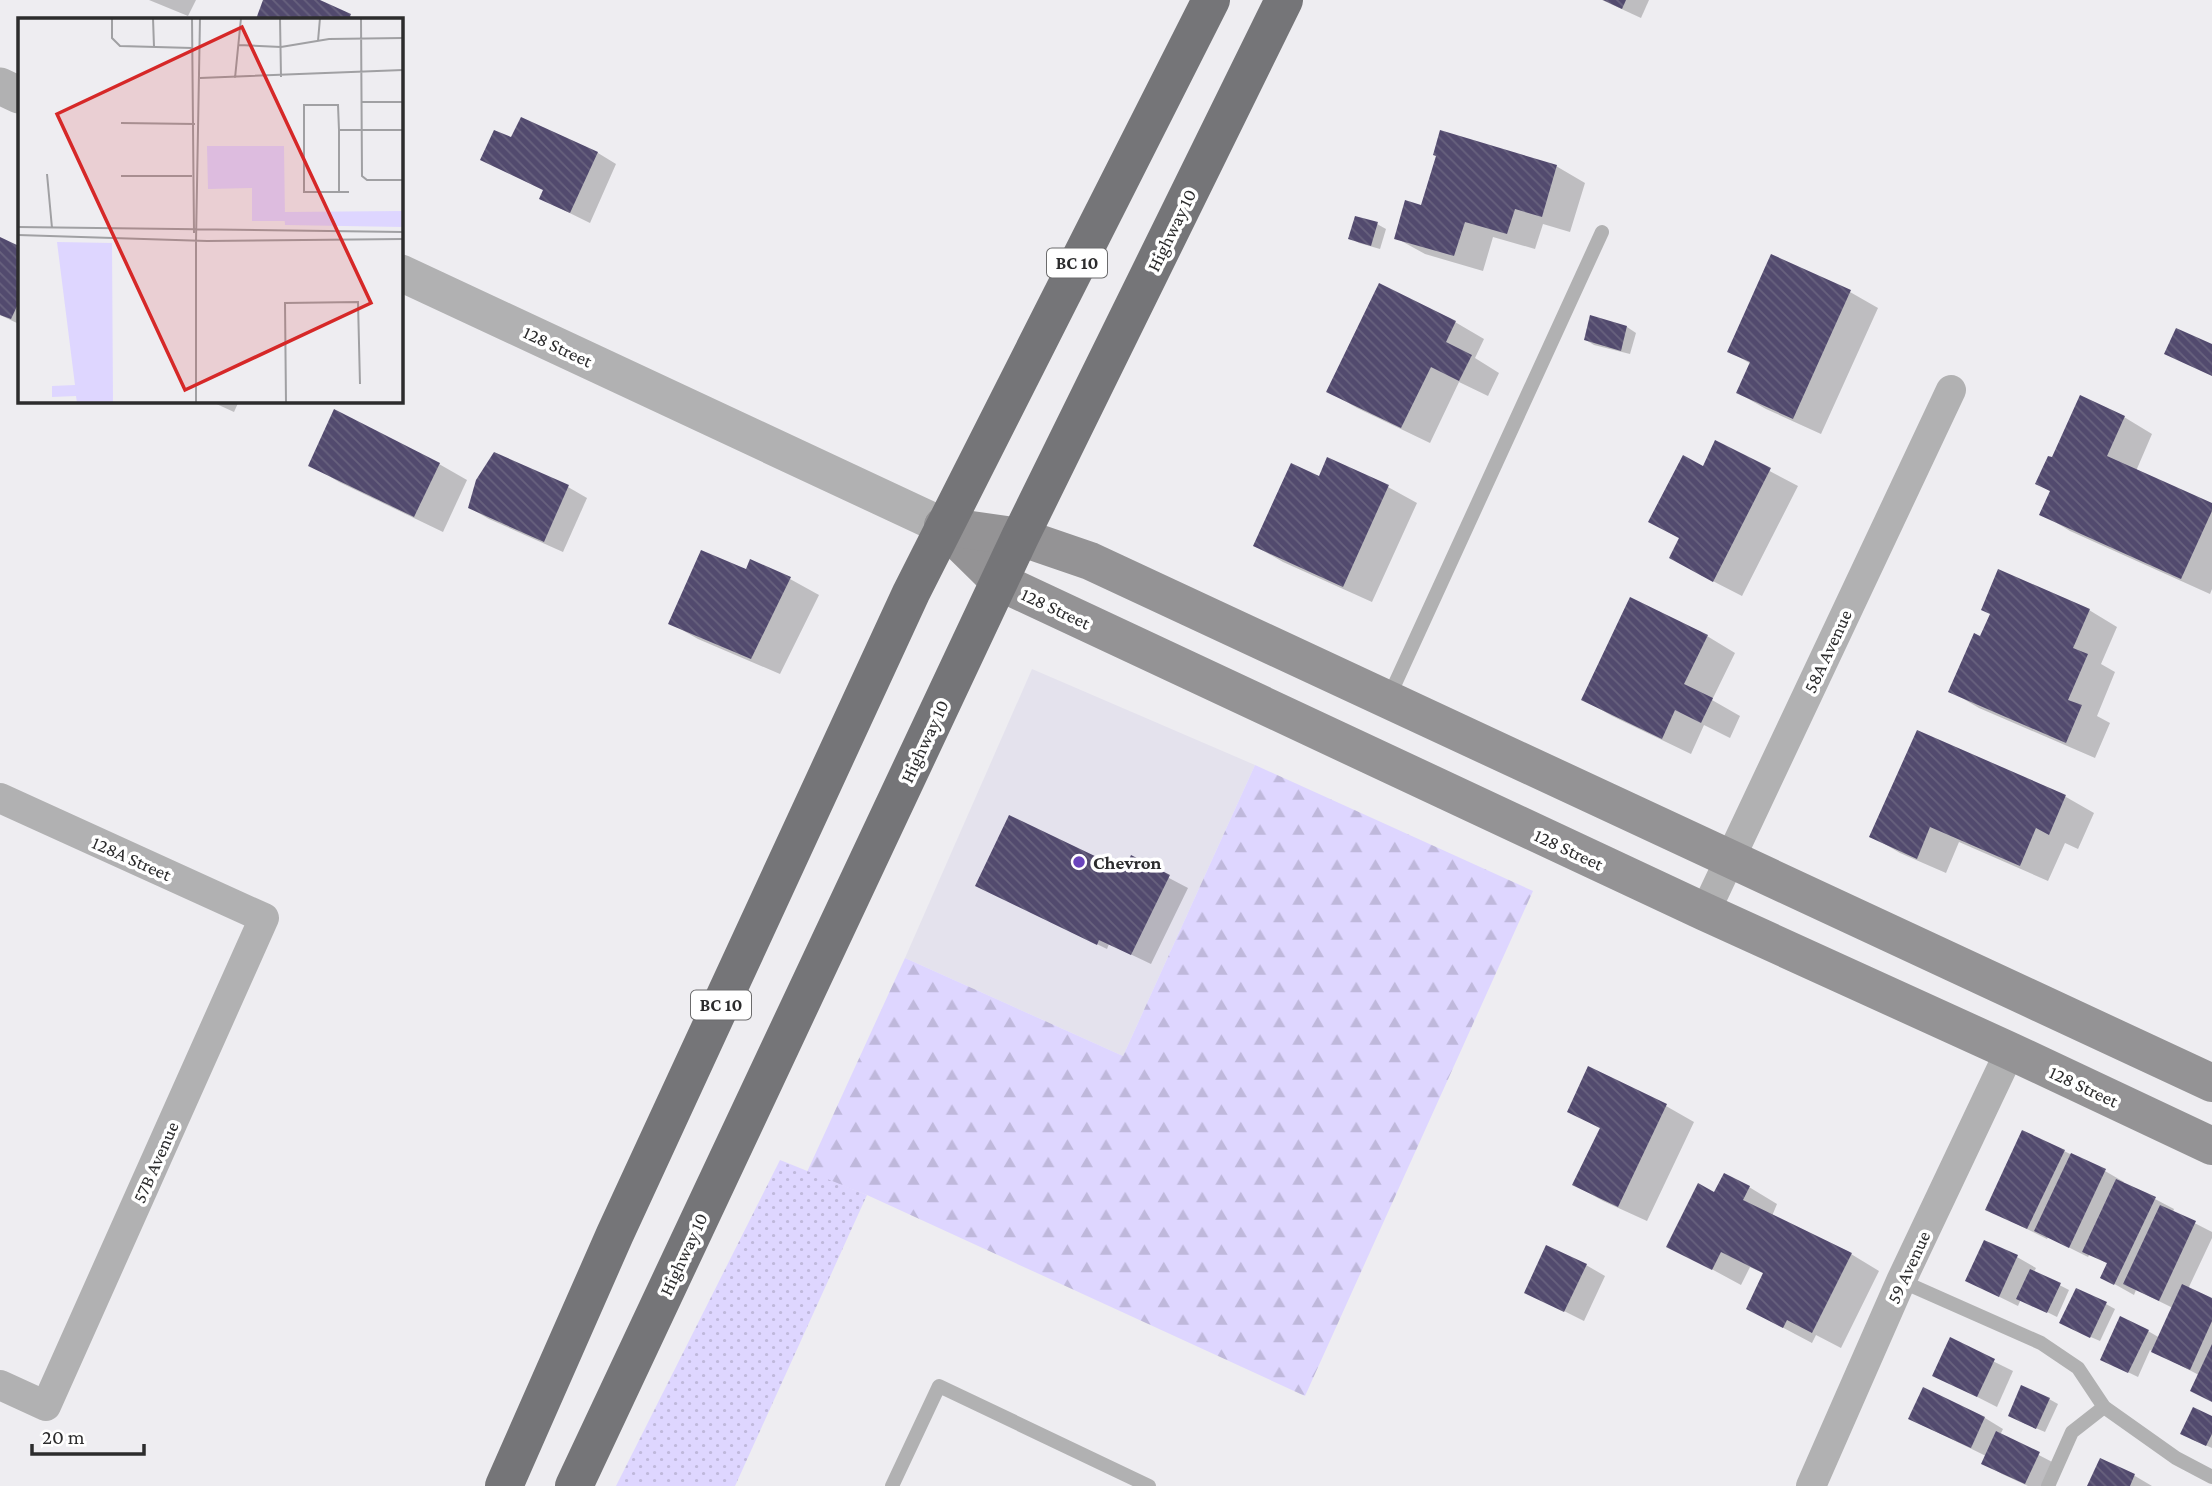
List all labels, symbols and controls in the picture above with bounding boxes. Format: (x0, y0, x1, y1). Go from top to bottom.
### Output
inset map (18, 18, 402, 402)
street label: Highway 10 (1143, 186, 1200, 275)
road number: BC 10 (1047, 248, 1107, 278)
street label: 128 Street (520, 321, 596, 372)
street label: 128 Street (1018, 583, 1094, 634)
street label: 58A Avenue (1799, 606, 1856, 696)
street label: Highway 10 (896, 697, 953, 786)
street label: 128 Street (1531, 824, 1607, 875)
street label: 128A Street (89, 832, 175, 885)
place label: Chevron (1093, 852, 1162, 873)
marker: Chevron (1071, 854, 1087, 870)
road number: BC 10 (691, 990, 751, 1020)
street label: 128 Street (2046, 1061, 2122, 1112)
street label: 57B Avenue (128, 1118, 183, 1206)
street label: Highway 10 (655, 1210, 712, 1299)
street label: 59 Avenue (1882, 1227, 1934, 1307)
scale bar (32, 1412, 144, 1456)
text: 20 m (42, 1425, 85, 1449)

